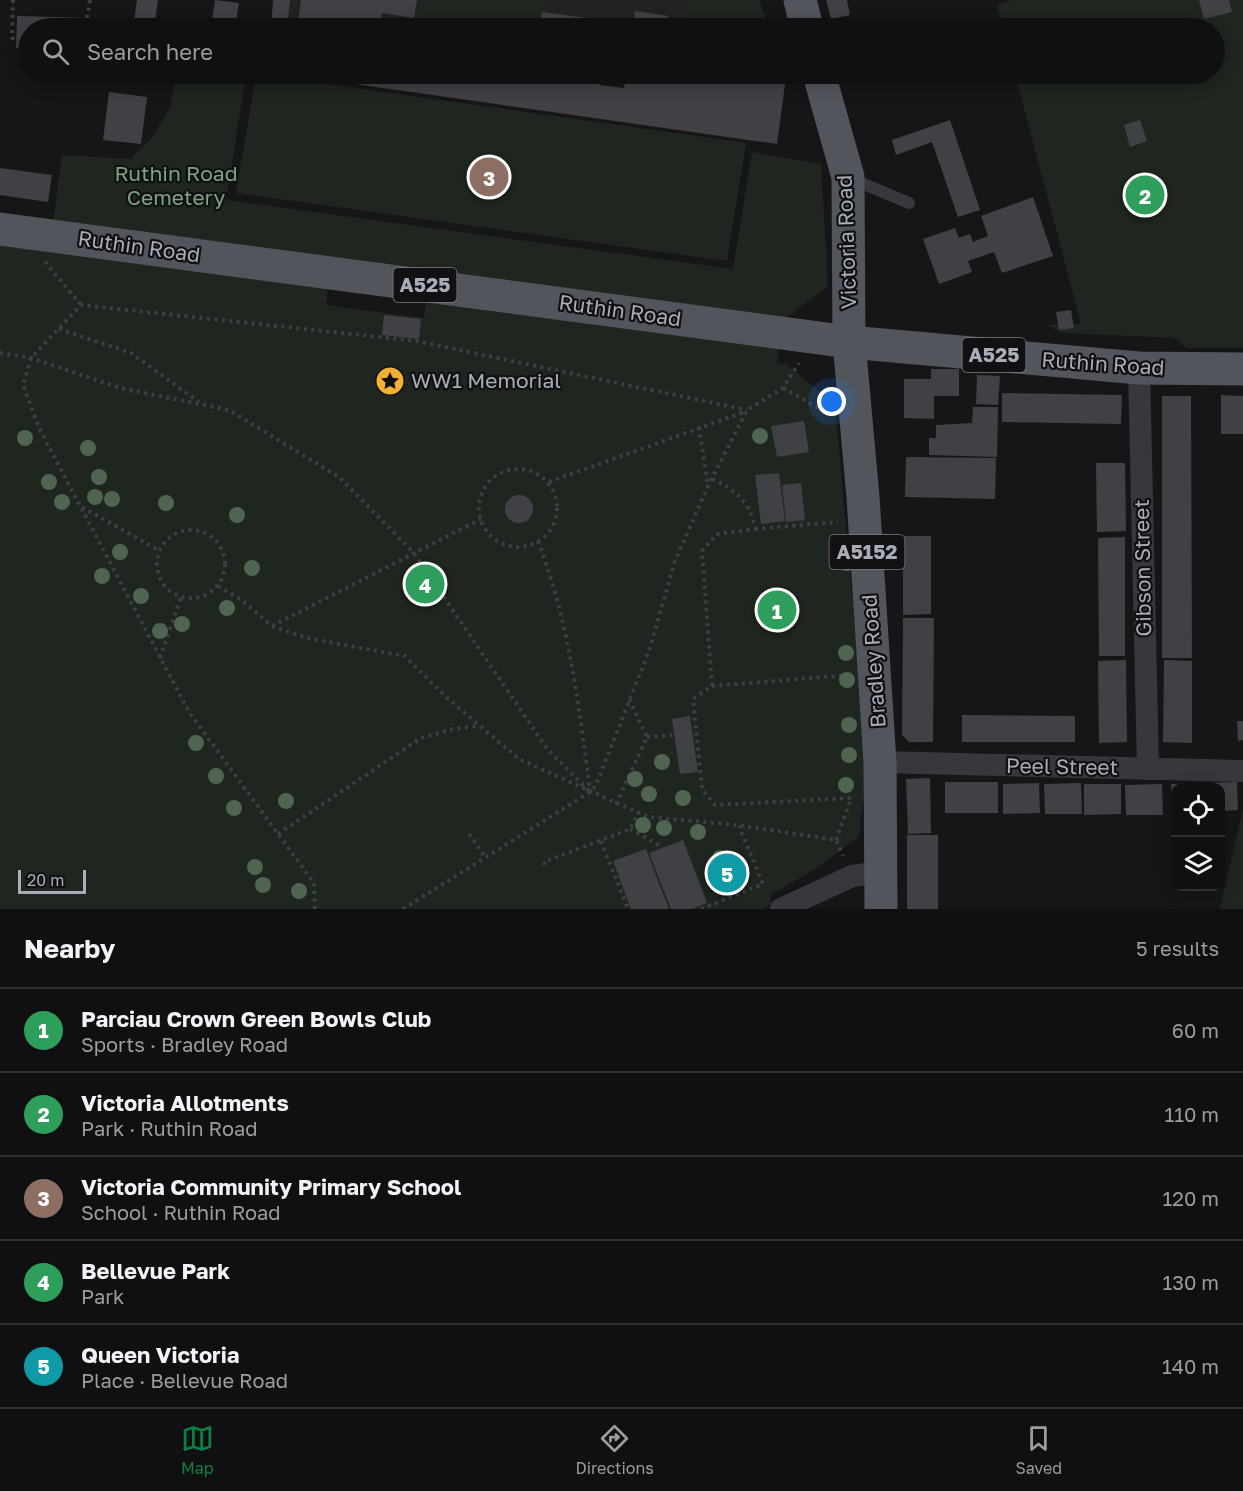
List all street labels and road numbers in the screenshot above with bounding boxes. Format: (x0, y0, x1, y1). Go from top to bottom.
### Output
street label: Victoria Road (831, 174, 861, 310)
street label: Ruthin Road (76, 225, 202, 267)
road number: A525 (394, 268, 456, 302)
street label: Ruthin Road (557, 289, 683, 331)
road number: A525 (962, 338, 1026, 372)
street label: Ruthin Road (1041, 346, 1165, 380)
street label: Gibson Street (1128, 499, 1156, 637)
road number: A5152 (830, 535, 904, 569)
street label: Bradley Road (855, 594, 891, 729)
street label: Peel Street (1006, 752, 1118, 780)

